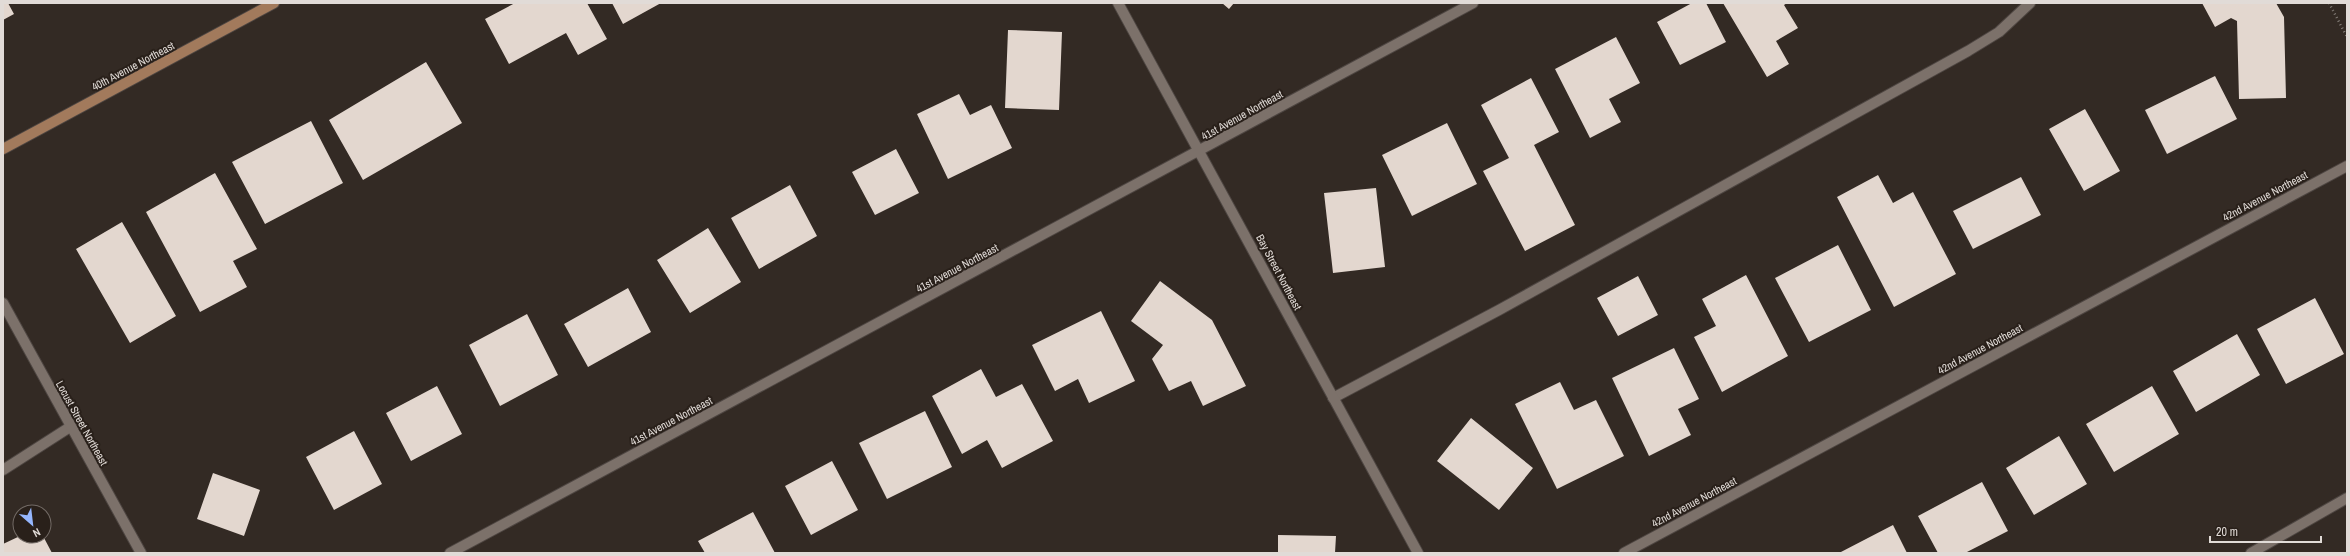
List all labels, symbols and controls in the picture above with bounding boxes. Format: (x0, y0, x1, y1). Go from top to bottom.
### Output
street label: 40th Avenue Northeast (89, 38, 177, 94)
street label: 41st Avenue Northeast (1199, 87, 1286, 143)
street label: 42nd Avenue Northeast (2220, 167, 2310, 224)
street label: Bay Street Northeast (1253, 232, 1305, 313)
street label: 41st Avenue Northeast (913, 240, 1001, 296)
street label: 42nd Avenue Northeast (1935, 320, 2025, 377)
street label: Locust Street Northeast (53, 378, 111, 468)
street label: 41st Avenue Northeast (627, 393, 715, 449)
street label: 42nd Avenue Northeast (1649, 473, 1739, 530)
north arrow (12, 504, 52, 544)
scale bar (2210, 518, 2321, 544)
text: 20 m (2216, 524, 2238, 540)
text: N (31, 525, 43, 541)

